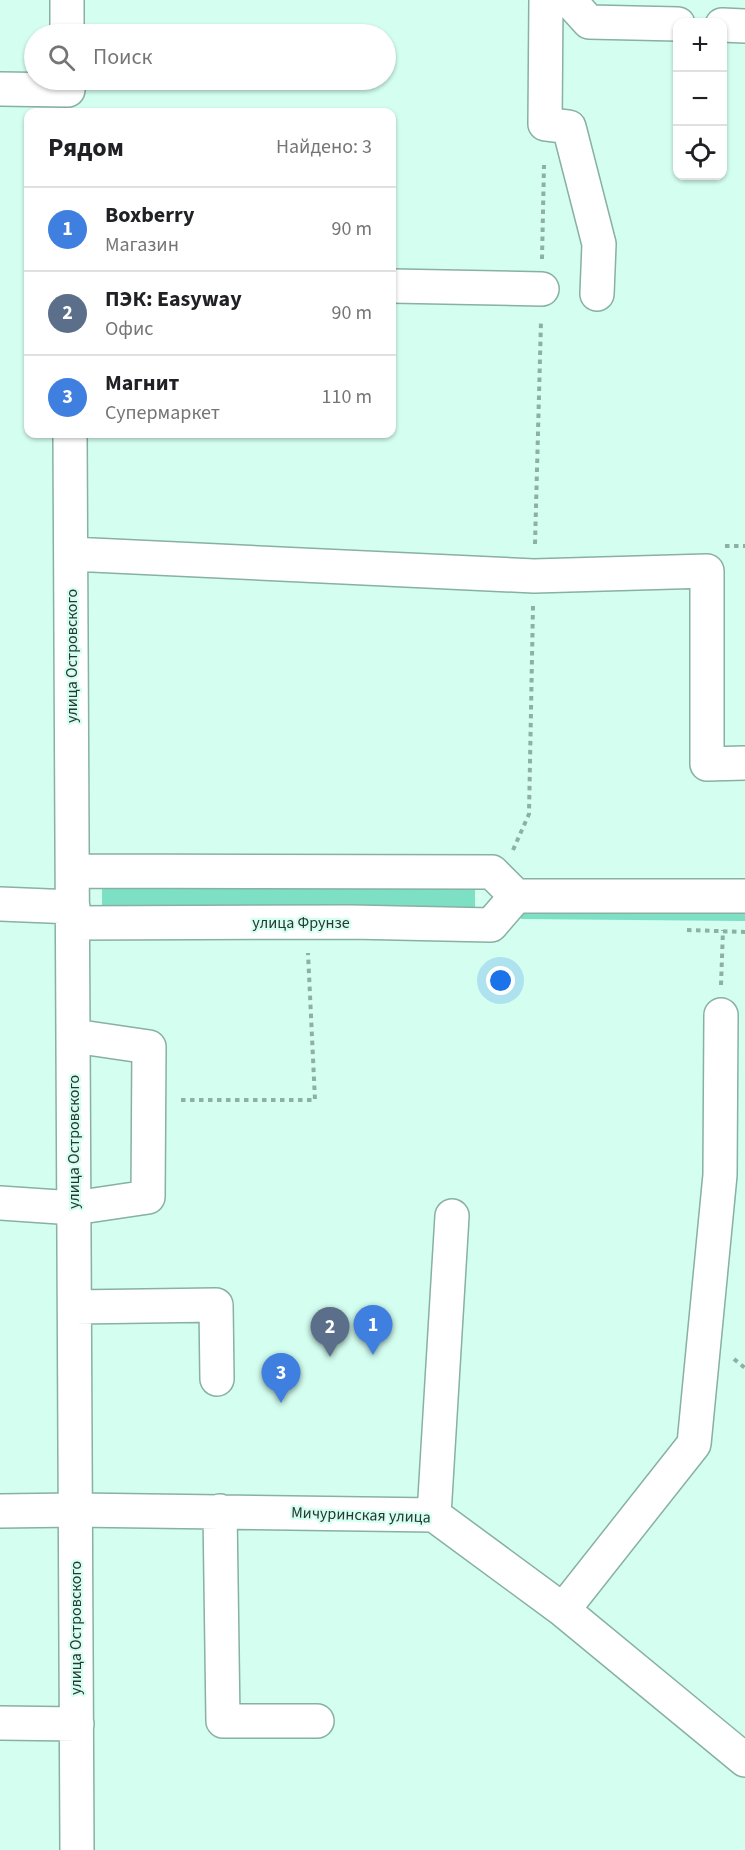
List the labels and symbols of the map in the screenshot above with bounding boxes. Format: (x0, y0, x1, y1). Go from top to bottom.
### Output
street label: улица Островского (61, 589, 83, 723)
street label: улица Фрунзе (252, 912, 350, 934)
your location (486, 966, 515, 995)
street label: улица Островского (63, 1075, 85, 1209)
pin: 1 (354, 1306, 392, 1355)
pin: 2 (310, 1308, 350, 1357)
pin: 3 (262, 1354, 300, 1403)
street label: Мичуринская улица (291, 1502, 431, 1528)
street label: улица Островского (65, 1561, 87, 1695)

